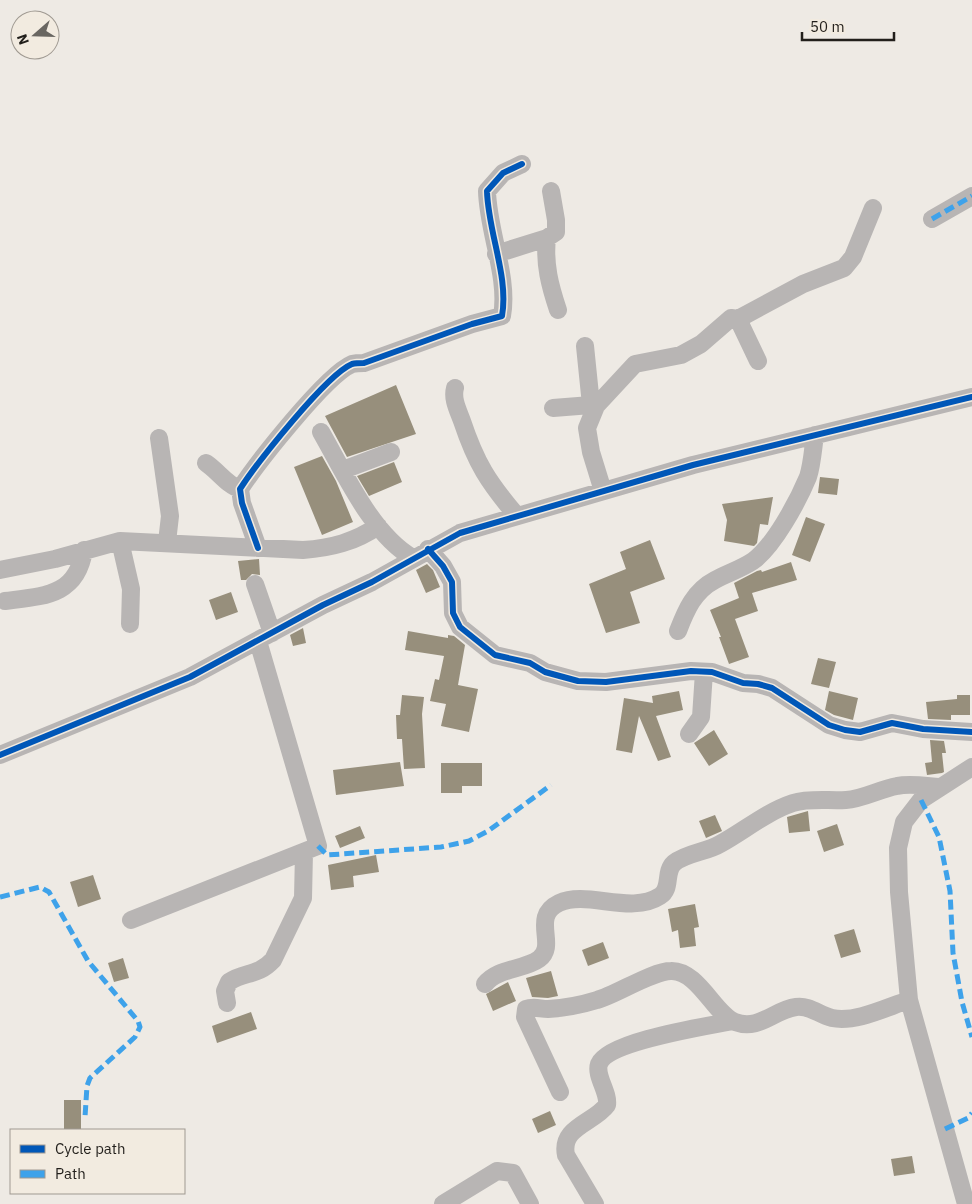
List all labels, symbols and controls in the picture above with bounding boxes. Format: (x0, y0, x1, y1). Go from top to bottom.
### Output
north arrow (10, 10, 60, 60)
scale bar (802, 10, 894, 42)
text: 50 m (810, 17, 845, 36)
text: N (13, 32, 33, 47)
legend (10, 1129, 185, 1194)
text: Cycle path (55, 1139, 126, 1158)
text: Path (55, 1164, 86, 1183)

